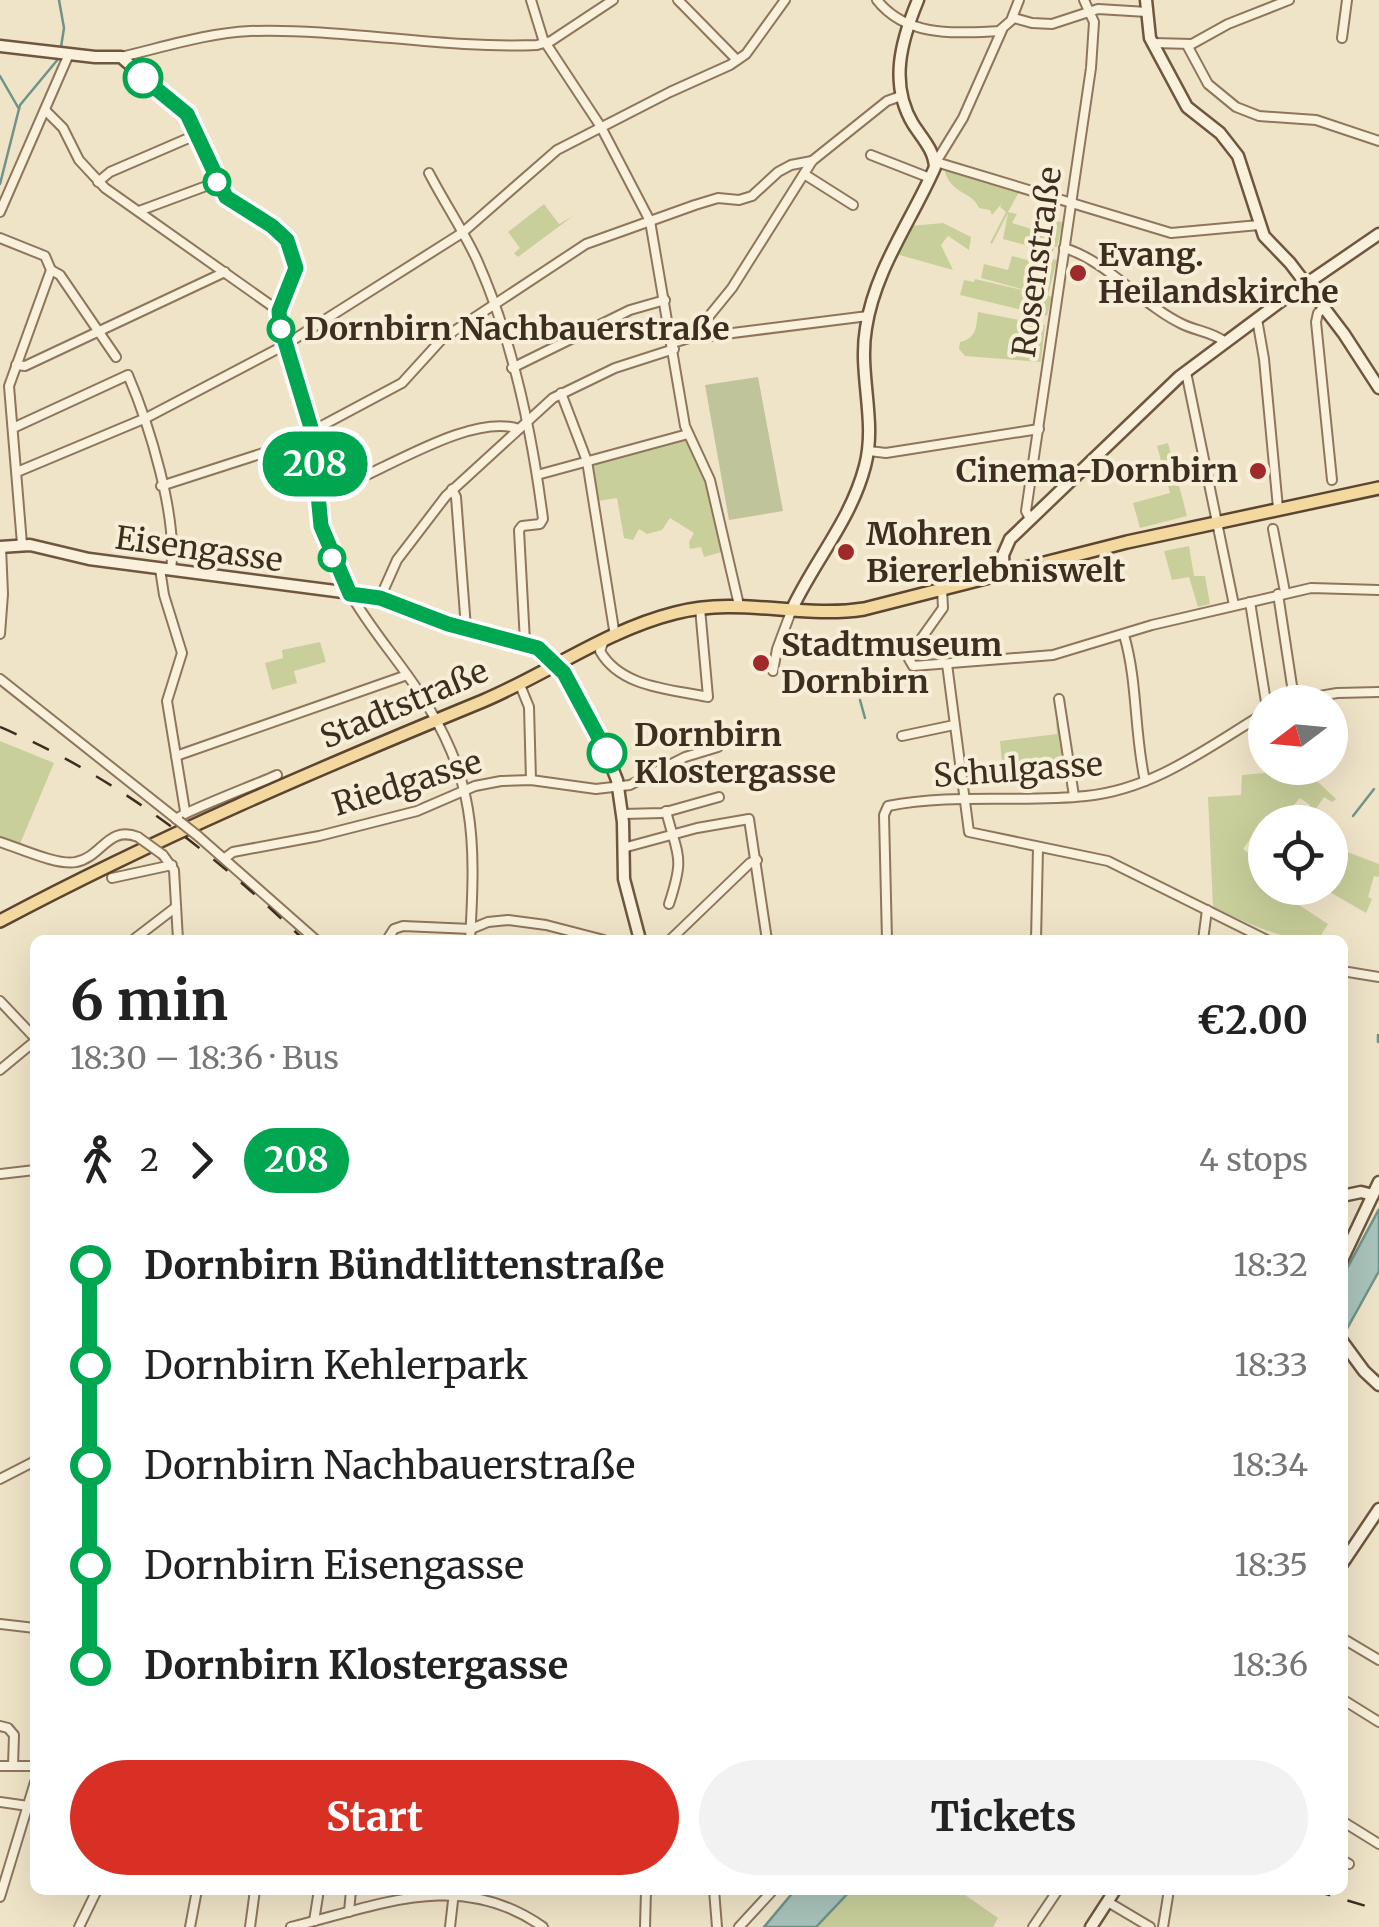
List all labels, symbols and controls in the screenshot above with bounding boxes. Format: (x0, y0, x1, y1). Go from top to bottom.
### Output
unlabelled marker (124, 59, 162, 97)
street label: Rosenstraße (1004, 164, 1070, 360)
unlabelled marker (204, 169, 230, 195)
place label: Evang. Heilandskirche (1098, 235, 1339, 312)
marker: Evang. Heilandskirche (1067, 262, 1089, 284)
place label: Dornbirn Nachbauerstraße (304, 309, 730, 349)
marker: Dornbirn Nachbauerstraße (268, 316, 294, 342)
line badge: 208 (258, 432, 372, 496)
text: 208 (283, 442, 347, 486)
place label: Cinema-Dornbirn (956, 451, 1238, 491)
marker: Cinema-Dornbirn (1247, 460, 1269, 482)
place label: Mohren Biererlebniswelt (866, 514, 1126, 591)
street label: Eisengasse (113, 517, 285, 581)
marker: Mohren Biererlebniswelt (835, 541, 857, 563)
unlabelled marker (319, 545, 345, 571)
place label: Stadtmuseum Dornbirn (781, 625, 1002, 702)
street label: Stadtstraße (314, 651, 494, 757)
marker: Stadtmuseum Dornbirn (750, 652, 772, 674)
north arrow (1248, 685, 1348, 785)
map controls (1248, 685, 1348, 905)
place label: Dornbirn Klostergasse (634, 715, 836, 792)
marker: Dornbirn Klostergasse (588, 734, 626, 772)
street label: Riedgasse (328, 741, 486, 825)
street label: Schulgasse (932, 744, 1104, 796)
button: locate (1248, 805, 1348, 905)
text: 6 min (70, 966, 228, 1035)
text: €2.00 (1197, 997, 1308, 1044)
text: 18:30 – 18:36 · Bus (70, 1038, 339, 1078)
icon: walk (70, 1133, 125, 1188)
icon: forward (174, 1133, 229, 1188)
text: 208 (264, 1138, 329, 1182)
text: 2 (140, 1140, 159, 1180)
text: 4 stops (1199, 1140, 1308, 1180)
text: Dornbirn Bündtlittenstraße (144, 1242, 665, 1289)
text: 18:32 (1233, 1245, 1308, 1285)
text: Dornbirn Kehlerpark (144, 1342, 528, 1389)
text: 18:33 (1235, 1345, 1308, 1385)
text: Dornbirn Nachbauerstraße (144, 1442, 635, 1489)
text: 18:34 (1232, 1445, 1308, 1485)
text: Dornbirn Eisengasse (144, 1542, 524, 1589)
text: 18:35 (1234, 1545, 1308, 1585)
text: Dornbirn Klostergasse (144, 1642, 568, 1689)
text: 18:36 (1232, 1645, 1308, 1685)
button: Start (70, 1760, 679, 1875)
button: Tickets (699, 1760, 1308, 1875)

